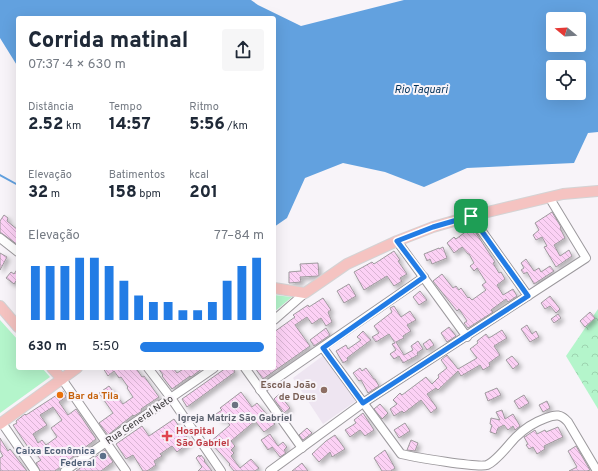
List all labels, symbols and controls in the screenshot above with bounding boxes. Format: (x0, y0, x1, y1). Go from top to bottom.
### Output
north arrow (546, 12, 586, 52)
map controls (546, 12, 586, 100)
text: Corrida matinal (28, 28, 188, 55)
button: share (222, 29, 264, 71)
text: 07:37 · 4 × 630 m (28, 57, 126, 73)
button: locate (546, 60, 586, 100)
water label: Rio Taquari (394, 83, 449, 97)
text: Distância (28, 100, 74, 114)
text: Tempo (109, 100, 142, 114)
text: Ritmo (189, 100, 219, 114)
text: 2.52 (28, 114, 63, 136)
text: 14:57 (109, 114, 151, 136)
text: 5:56 (189, 114, 225, 136)
text: km (63, 119, 81, 133)
text: /km (225, 119, 248, 133)
text: Elevação (28, 168, 72, 182)
text: Batimentos (109, 168, 165, 182)
text: kcal (189, 168, 209, 182)
text: 32 (28, 182, 48, 204)
text: 158 (109, 182, 137, 204)
text: 201 (189, 182, 218, 204)
text: m (48, 187, 60, 201)
text: bpm (137, 187, 161, 201)
pin (454, 199, 488, 233)
icon: arrive (460, 205, 482, 227)
text: Elevação (28, 228, 80, 244)
text: 77–84 m (214, 228, 264, 244)
text: 630 m (28, 339, 67, 355)
text: 5:50 (92, 339, 119, 355)
place label: Escola João de Deus (261, 379, 316, 404)
marker: Escola João de Deus (319, 385, 329, 395)
marker: Bar da Tila (55, 390, 65, 400)
place label: Bar da Tila (68, 390, 118, 403)
street label: Rua General Neto (103, 393, 177, 448)
marker: Igreja Matriz São Gabriel (230, 400, 240, 410)
place label: Igreja Matriz São Gabriel (178, 412, 292, 425)
place label: Hospital São Gabriel (176, 425, 229, 450)
marker: Hospital São Gabriel (161, 430, 173, 442)
place label: Caixa Econômica Federal (15, 445, 95, 470)
marker: Caixa Econômica Federal (98, 451, 108, 461)

